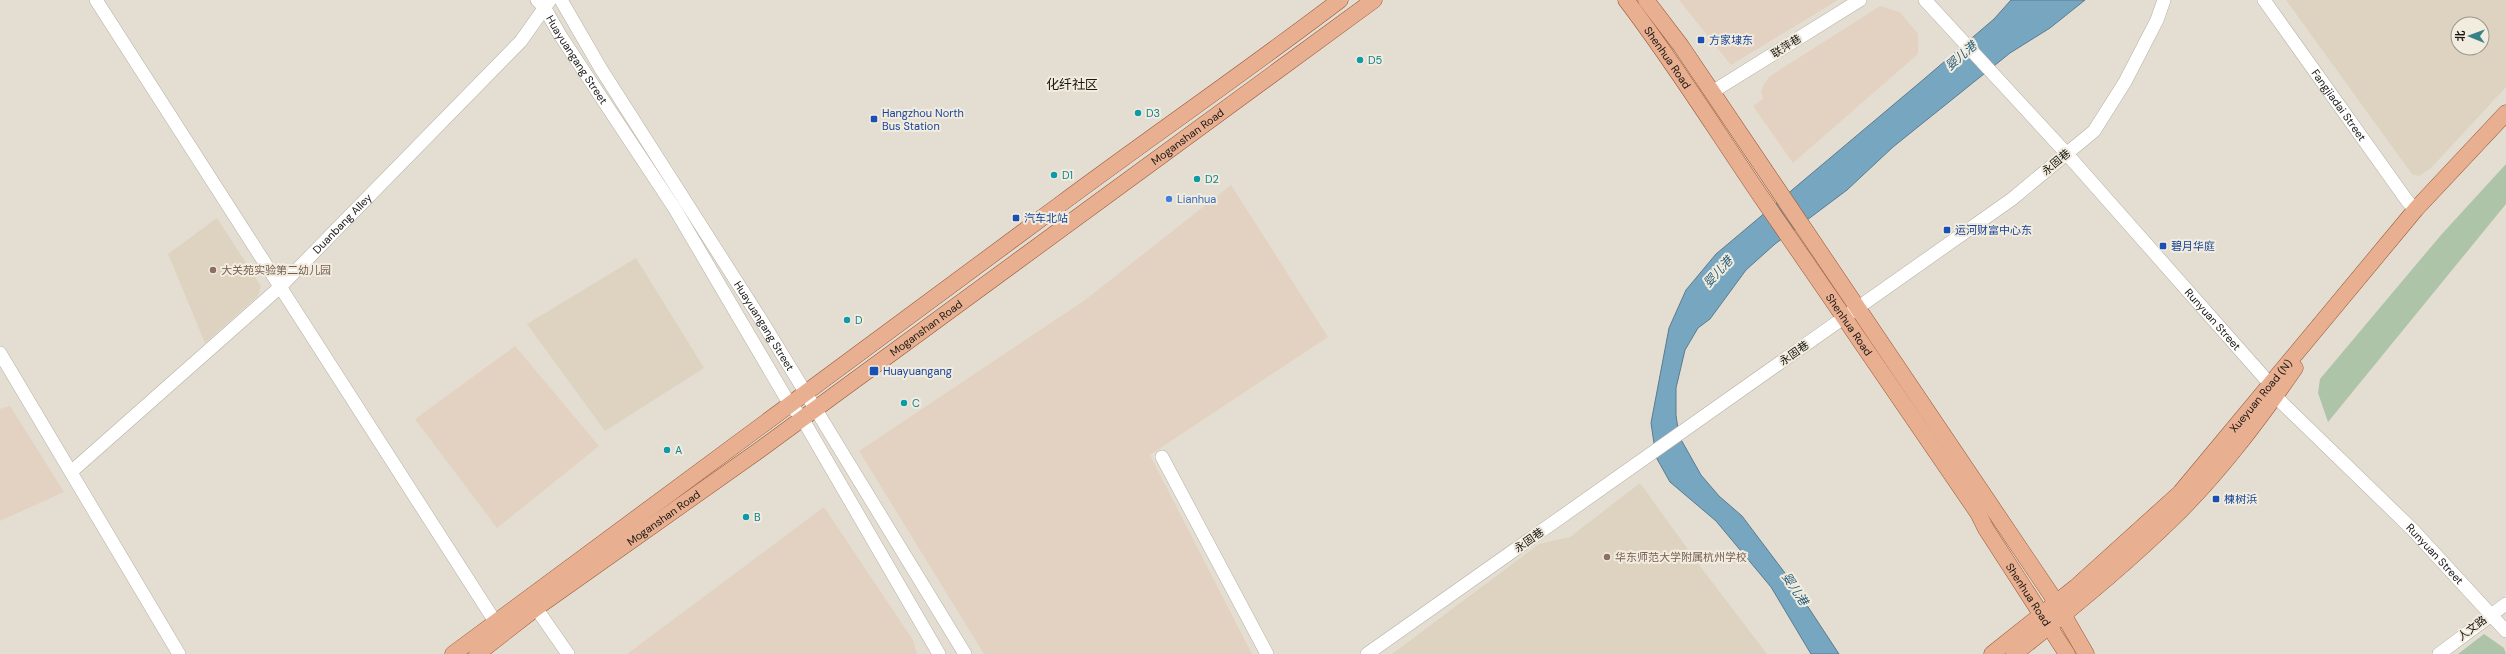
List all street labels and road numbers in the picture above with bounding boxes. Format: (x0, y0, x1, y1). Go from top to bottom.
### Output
street label: Huayuangang Street (543, 13, 611, 107)
street label: Shenhua Road (1641, 24, 1694, 91)
street label: 联萍巷 (1768, 31, 1804, 61)
street label: Fangjiadai Street (2308, 66, 2369, 144)
street label: Moganshan Road (1148, 105, 1227, 168)
street label: 永固巷 (2039, 146, 2073, 178)
street label: Duanbang Alley (310, 190, 375, 257)
street label: Huayuangang Street (731, 278, 797, 373)
street label: Runyuan Street (2182, 286, 2244, 353)
street label: Shenhua Road (1823, 291, 1876, 359)
street label: Moganshan Road (887, 297, 965, 359)
street label: 永固巷 (1776, 338, 1812, 368)
street label: Xueyuan Road (N) (2226, 356, 2295, 435)
street label: Moganshan Road (624, 487, 703, 549)
street label: Runyuan Street (2404, 520, 2467, 587)
street label: 永固巷 (1511, 525, 1547, 555)
street label: Shenhua Road (2003, 560, 2054, 629)
street label: 人文路 (2455, 612, 2489, 644)

